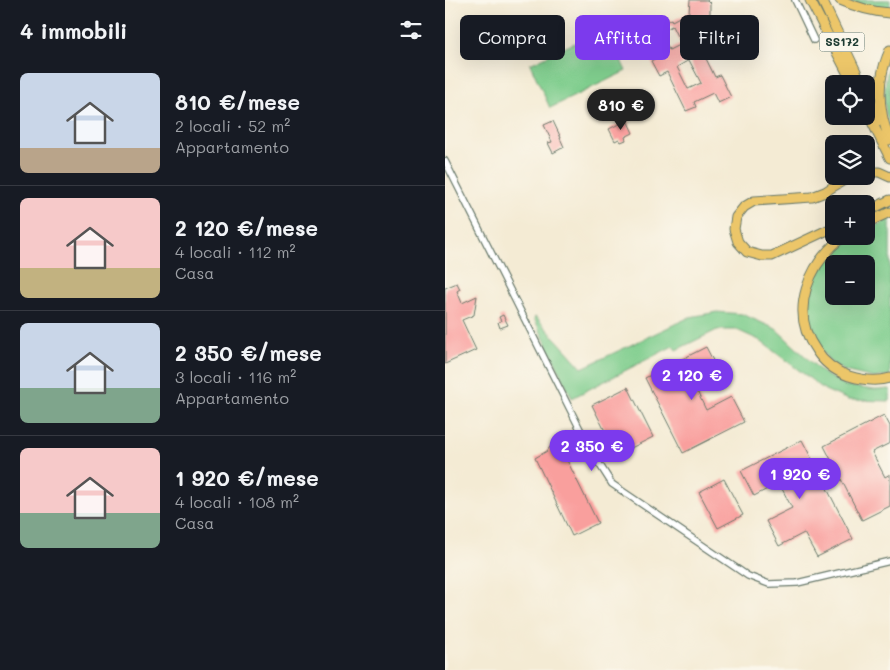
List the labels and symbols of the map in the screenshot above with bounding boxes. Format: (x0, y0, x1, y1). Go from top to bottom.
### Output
road number: SS172 (819, 32, 865, 52)
pin: 810 € (586, 88, 656, 131)
pin: 2 120 € (646, 358, 738, 401)
pin: 2 350 € (546, 430, 638, 472)
pin: 1 920 € (754, 458, 846, 500)

